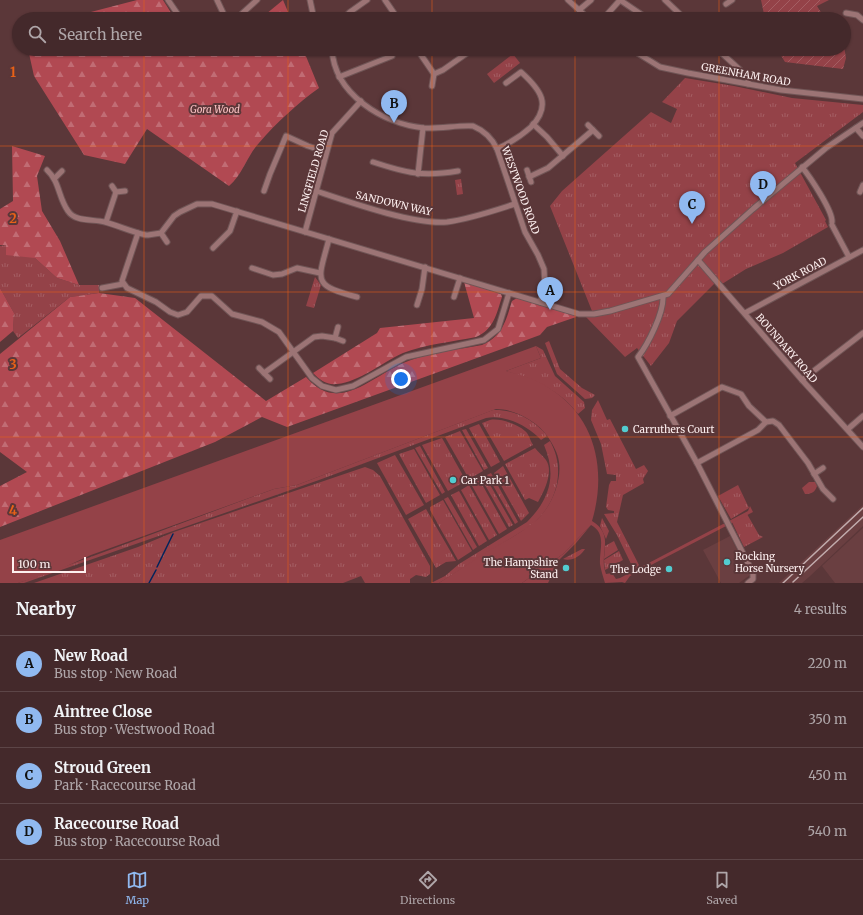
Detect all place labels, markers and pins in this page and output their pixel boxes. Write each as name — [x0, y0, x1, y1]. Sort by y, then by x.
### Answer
pin: B — [381, 90, 407, 123]
pin: D — [750, 171, 776, 204]
pin: C — [679, 191, 705, 224]
pin: A — [537, 277, 563, 310]
place label: Carruthers Court — [633, 423, 714, 436]
marker: Carruthers Court — [620, 424, 630, 434]
place label: Car Park 1 — [461, 474, 509, 487]
marker: Car Park 1 — [448, 475, 458, 485]
place label: Rocking Horse Nursery — [735, 550, 805, 575]
place label: The Hampshire Stand — [484, 556, 558, 581]
marker: Rocking Horse Nursery — [722, 557, 732, 567]
marker: The Hampshire Stand — [561, 563, 571, 573]
place label: The Lodge — [610, 563, 661, 576]
marker: The Lodge — [664, 564, 674, 574]

